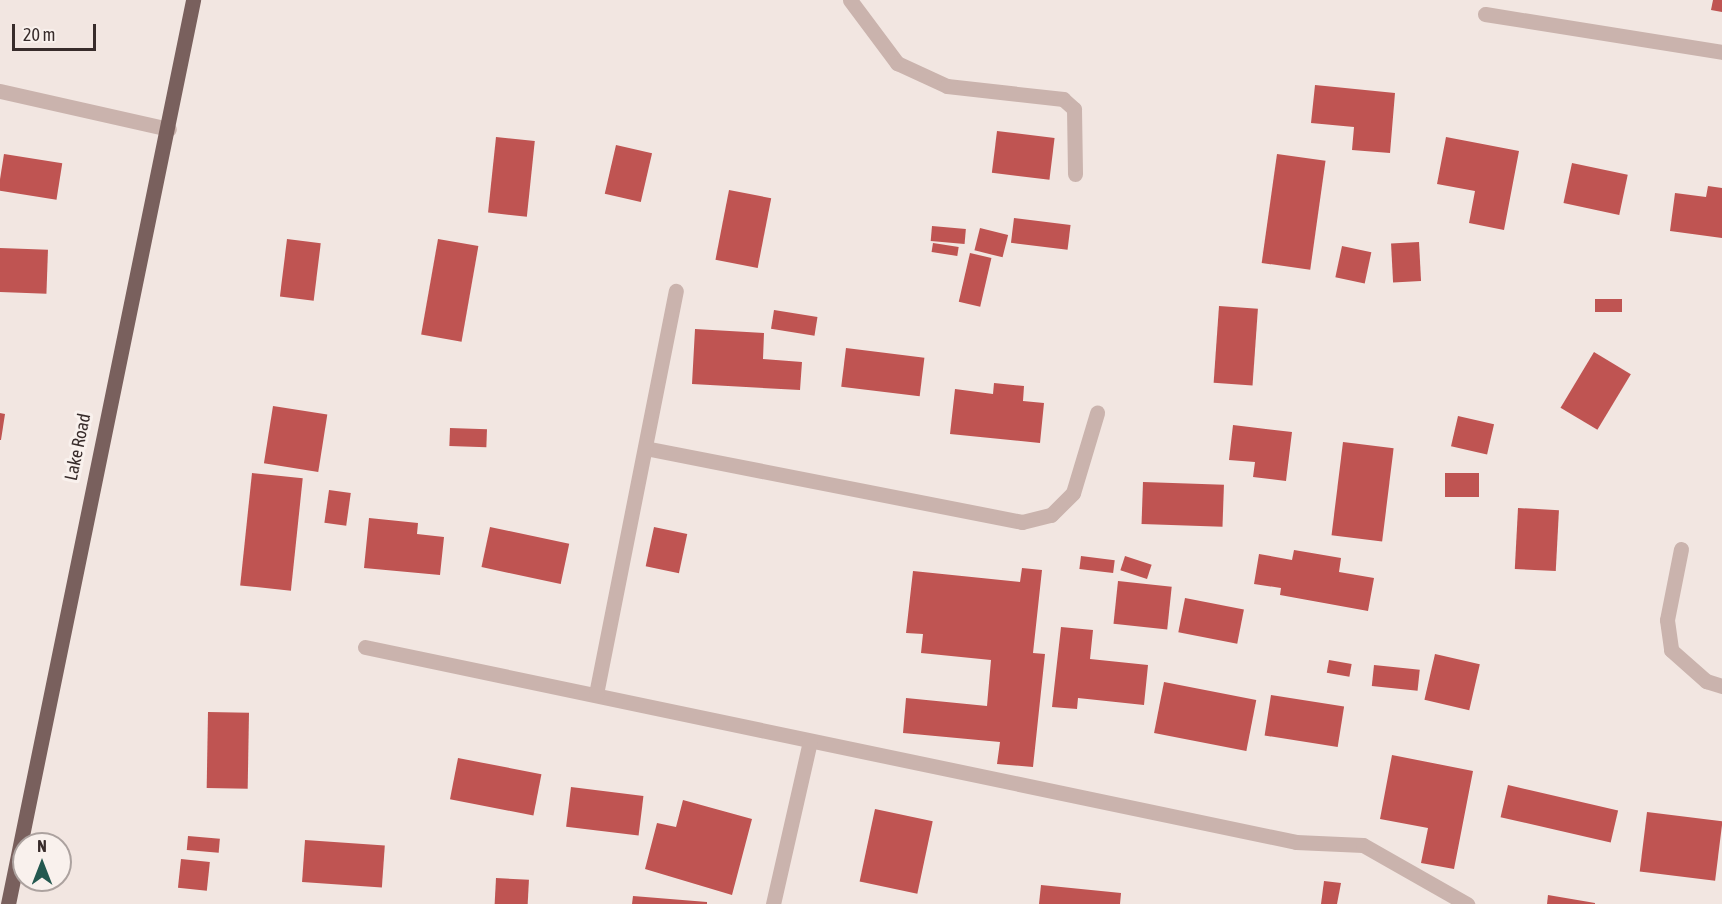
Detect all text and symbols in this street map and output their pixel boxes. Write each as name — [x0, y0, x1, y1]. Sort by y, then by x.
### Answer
scale bar — [15, 12, 99, 50]
text: 20 m — [23, 24, 55, 45]
street label: Lake Road — [60, 412, 96, 482]
north arrow — [12, 832, 72, 892]
text: N — [37, 837, 47, 855]

